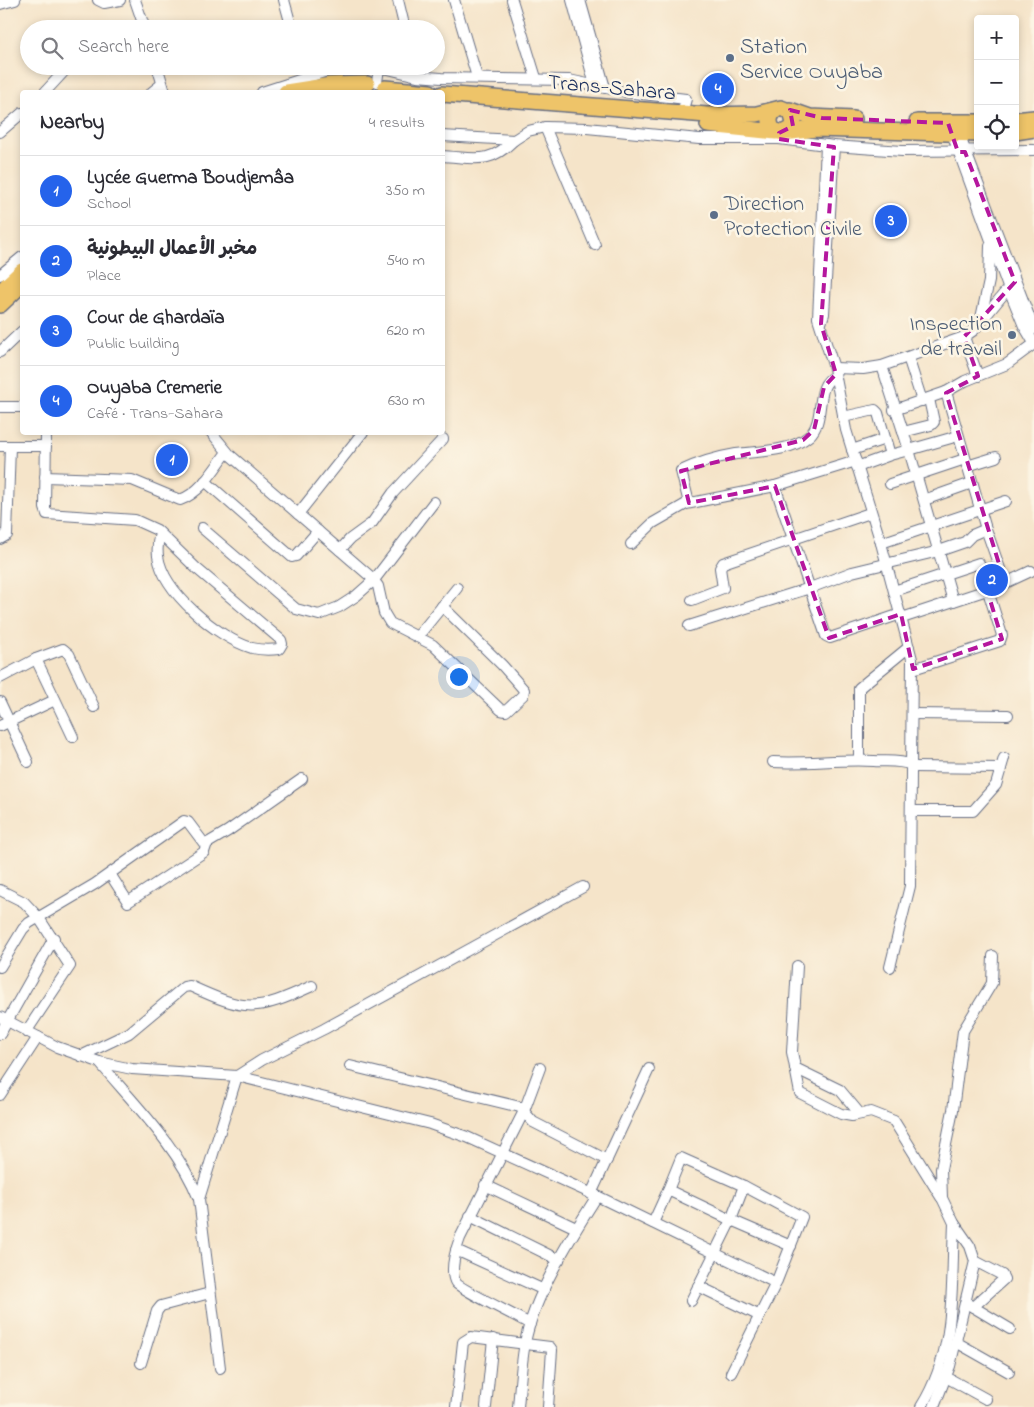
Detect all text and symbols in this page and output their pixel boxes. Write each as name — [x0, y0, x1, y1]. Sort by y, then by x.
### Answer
map controls — [974, 15, 1019, 150]
button: + — [974, 15, 1019, 60]
search box — [20, 20, 445, 75]
place label: Station Service Ouyaba — [740, 32, 883, 90]
icon: search — [38, 34, 66, 62]
text: Search here — [78, 34, 169, 61]
marker: Station Service Ouyaba — [724, 52, 736, 64]
button: − — [974, 60, 1019, 105]
street label: Trans-Sahara — [546, 67, 677, 111]
pin: 4 — [702, 70, 734, 108]
button: locate — [974, 105, 1019, 150]
text: Nearby — [40, 108, 104, 138]
text: 4 results — [369, 111, 425, 135]
text: Lycée Guerma Boudjemâa — [87, 165, 294, 192]
text: 1 — [53, 179, 59, 203]
text: 350 m — [386, 179, 425, 203]
place label: Direction Protection Civile — [723, 189, 862, 246]
text: School — [87, 192, 131, 216]
pin: 3 — [875, 202, 907, 240]
marker: Direction Protection Civile — [708, 209, 720, 221]
text: مخبر الأعمال البيطونية — [87, 236, 257, 263]
text: 2 — [52, 249, 60, 273]
text: 540 m — [386, 249, 425, 273]
text: Place — [87, 264, 121, 288]
text: Cour de Ghardaïa — [87, 305, 224, 332]
place label: Inspection de travail — [910, 309, 1002, 366]
text: 3 — [53, 319, 59, 343]
text: 620 m — [387, 319, 425, 343]
marker: Inspection de travail — [1006, 329, 1018, 341]
text: Public building — [87, 332, 179, 356]
text: Ouyaba Cremerie — [87, 375, 222, 402]
text: 4 — [53, 389, 59, 413]
text: 630 m — [388, 389, 425, 413]
text: Café · Trans-Sahara — [87, 402, 223, 426]
pin: 1 — [156, 441, 188, 479]
pin: 2 — [976, 561, 1008, 599]
your location — [446, 664, 472, 690]

